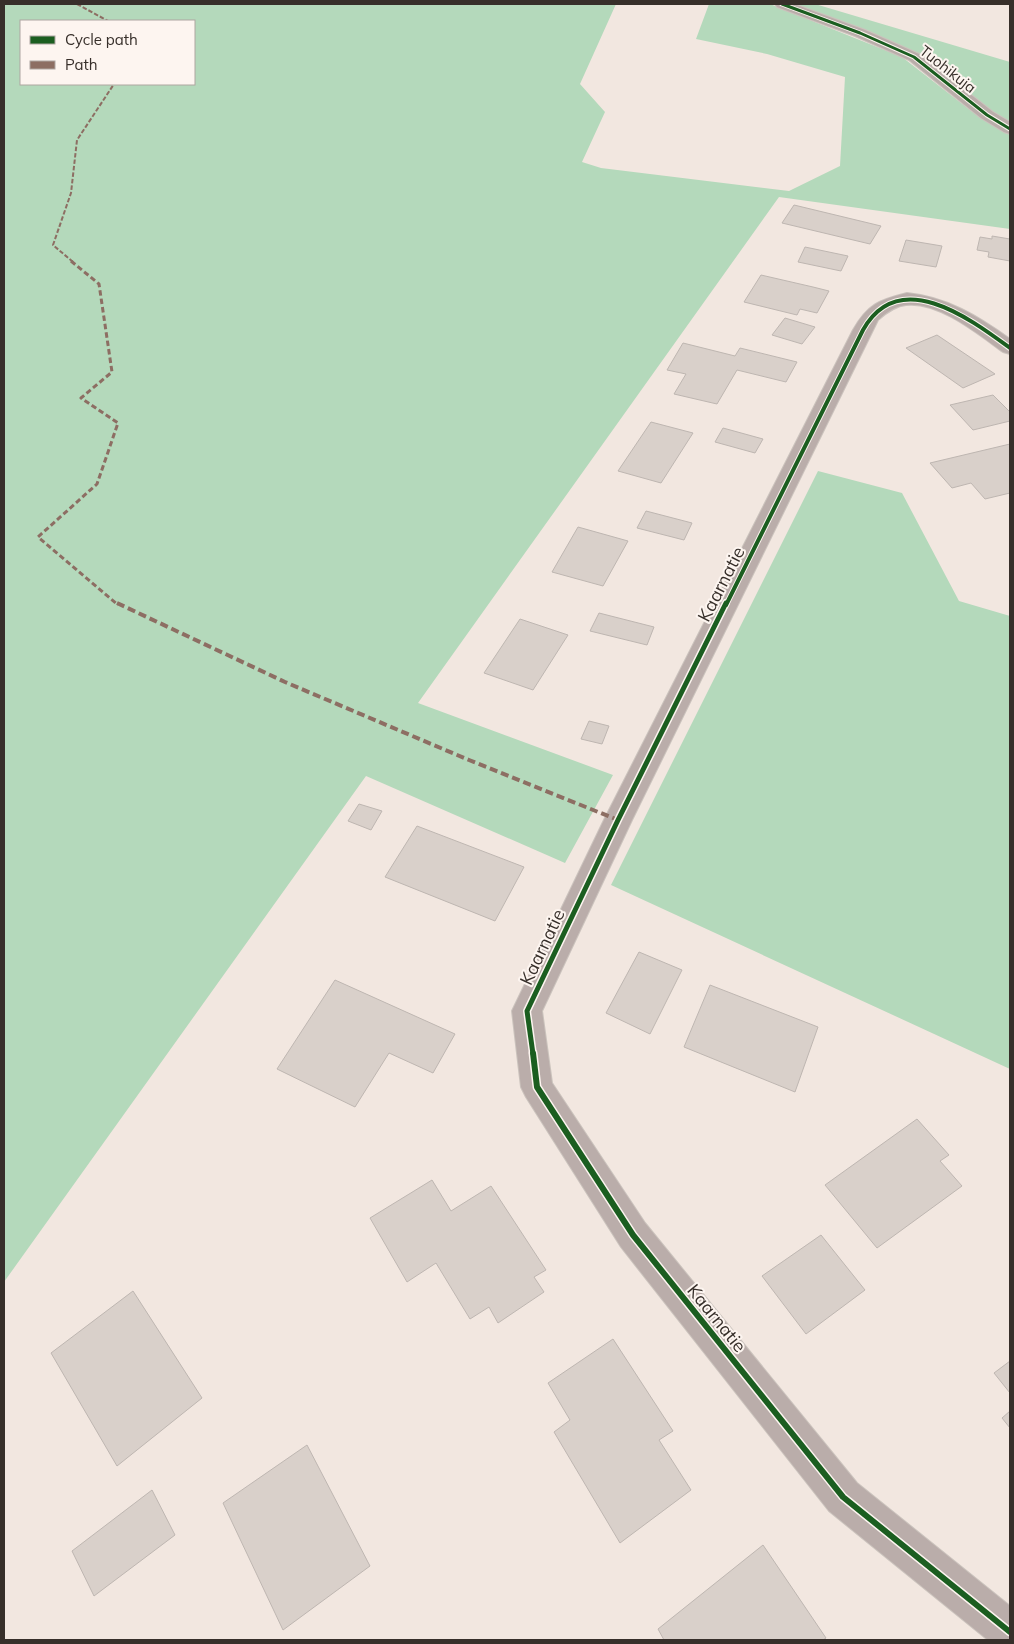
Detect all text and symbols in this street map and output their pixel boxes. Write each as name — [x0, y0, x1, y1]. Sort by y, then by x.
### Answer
legend — [20, 20, 195, 85]
text: Cycle path — [65, 30, 138, 49]
street label: Tuohikuja — [916, 41, 980, 97]
text: Path — [65, 55, 97, 74]
street label: Kaarnatie — [692, 543, 750, 625]
street label: Kaarnatie — [514, 905, 570, 989]
street label: Kaarnatie — [682, 1279, 752, 1357]

